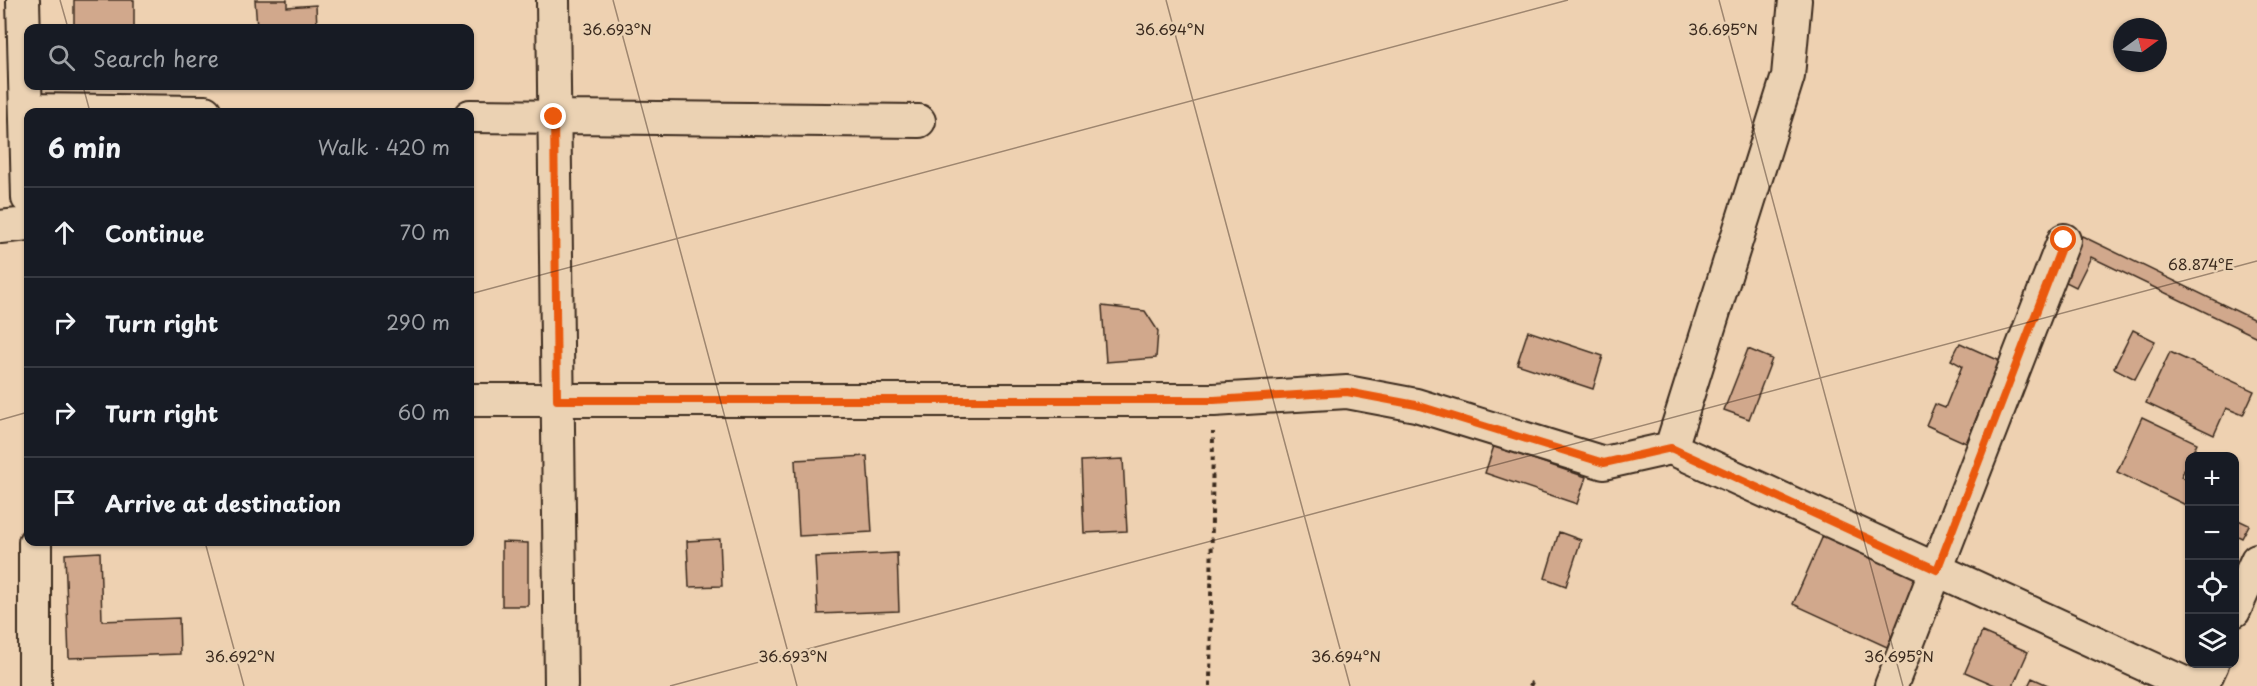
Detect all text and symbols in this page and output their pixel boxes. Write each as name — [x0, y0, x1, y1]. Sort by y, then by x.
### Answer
text: 36.693°N — [582, 17, 652, 40]
text: 36.694°N — [1135, 17, 1205, 40]
text: 36.695°N — [1688, 17, 1758, 40]
north arrow — [2113, 18, 2167, 72]
search box — [24, 24, 474, 90]
icon: search — [45, 41, 78, 74]
text: Search here — [93, 41, 219, 74]
route end — [540, 103, 566, 129]
text: 6 min — [48, 128, 121, 167]
text: Walk · 420 m — [318, 132, 450, 162]
icon: ahead — [48, 216, 81, 249]
text: Continue — [105, 216, 204, 249]
text: 70 m — [400, 217, 450, 247]
route start — [2050, 226, 2076, 252]
text: 68.874°E — [2168, 252, 2234, 275]
icon: right — [48, 306, 81, 339]
text: Turn right — [105, 306, 218, 339]
text: 290 m — [386, 307, 450, 337]
icon: right — [48, 396, 81, 429]
text: Turn right — [105, 396, 218, 429]
text: 60 m — [398, 397, 450, 427]
map controls — [2185, 452, 2239, 668]
button: + — [2185, 452, 2239, 506]
icon: arrive — [48, 486, 81, 519]
text: Arrive at destination — [105, 486, 341, 519]
button: − — [2185, 506, 2239, 560]
button: locate — [2185, 560, 2239, 614]
button: layers — [2185, 614, 2239, 668]
text: 36.692°N — [205, 644, 275, 667]
text: 36.693°N — [758, 644, 828, 667]
text: 36.694°N — [1311, 644, 1381, 667]
text: 36.695°N — [1864, 644, 1934, 667]

